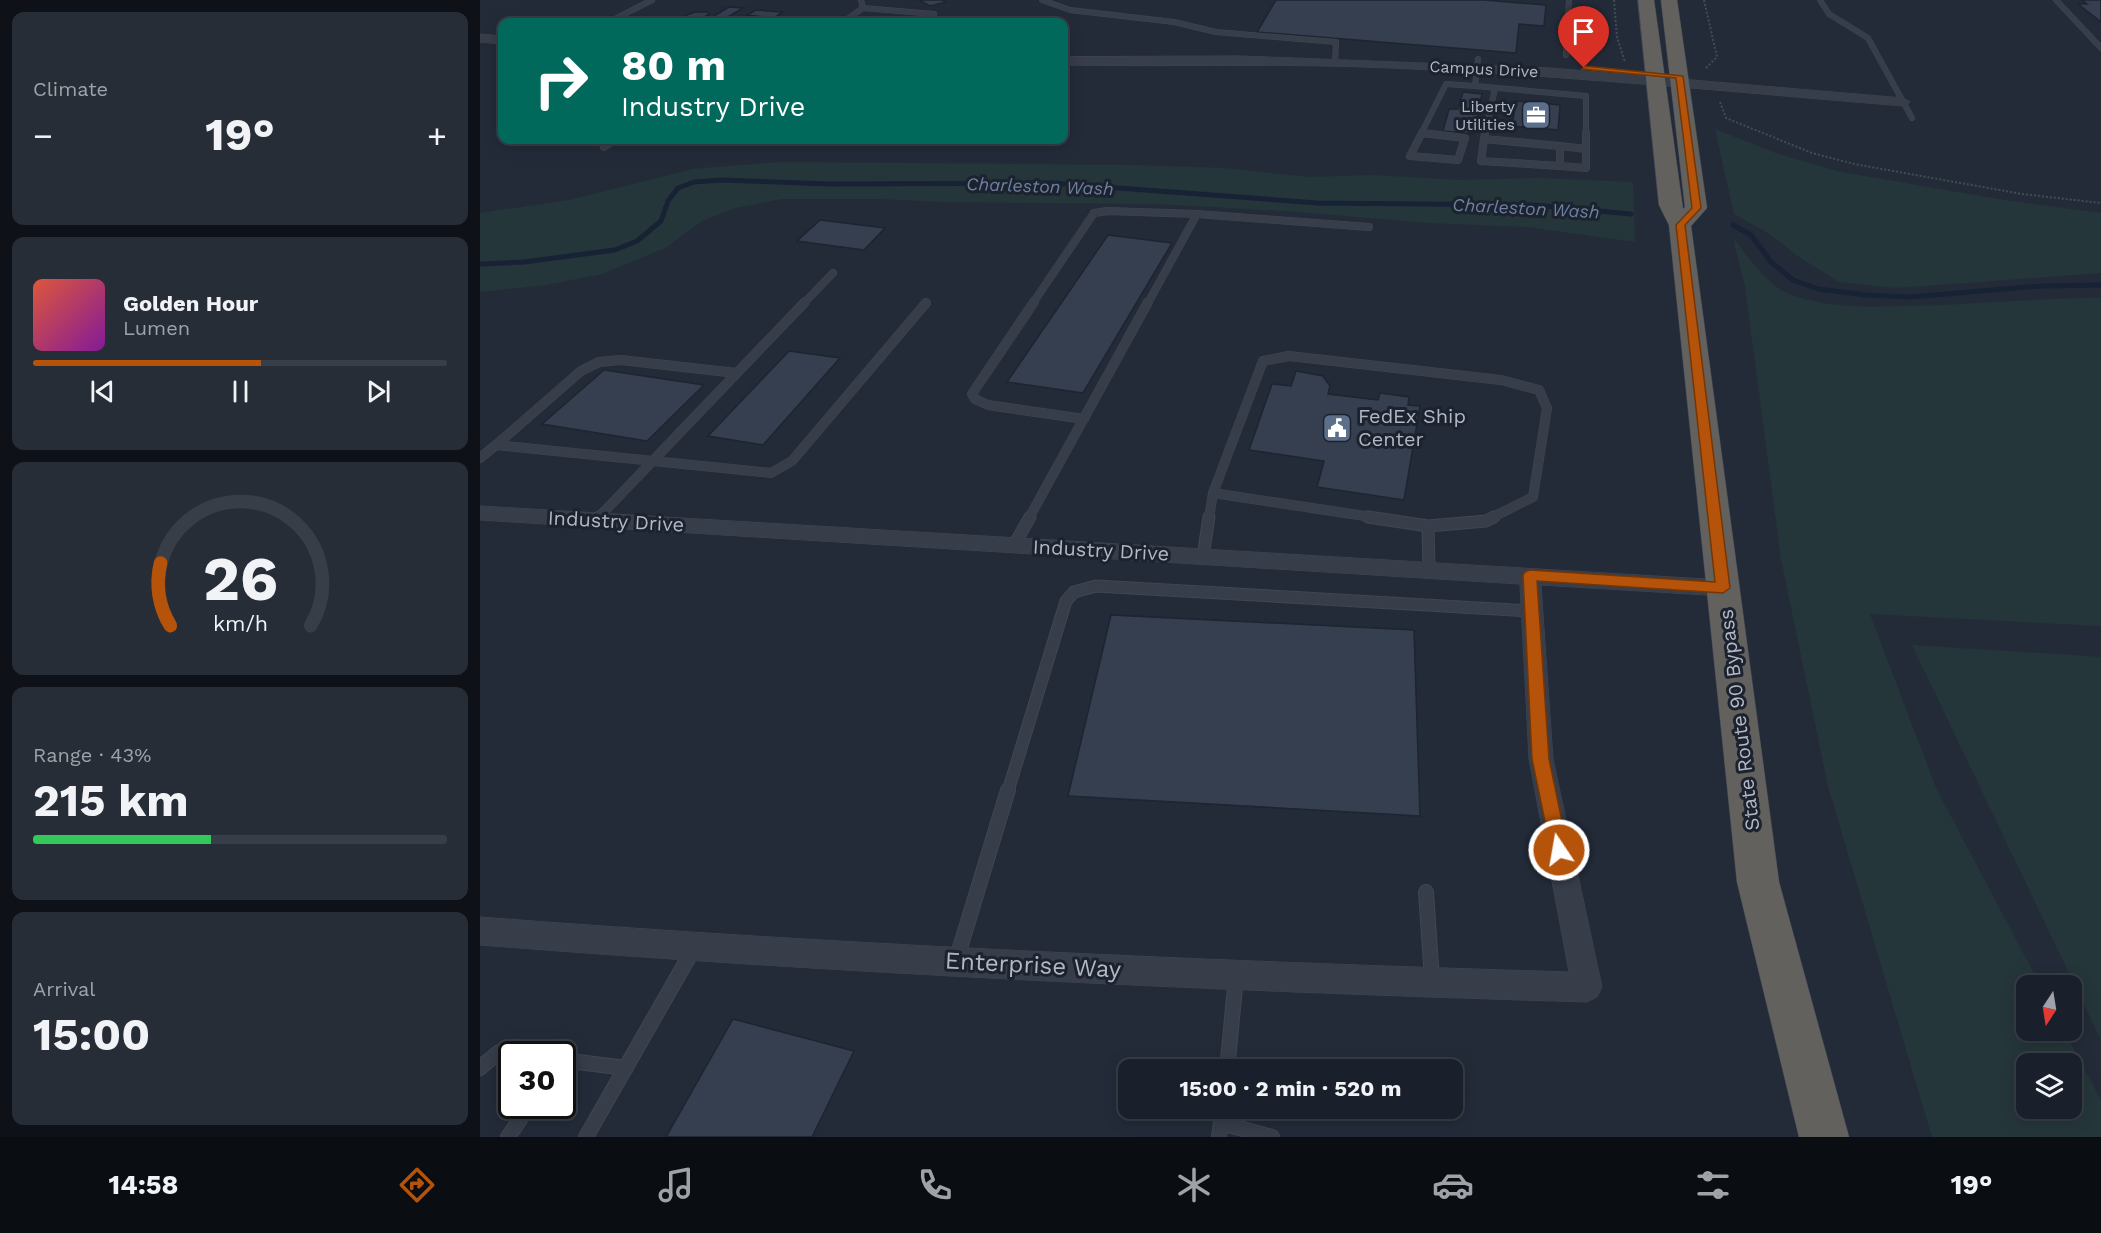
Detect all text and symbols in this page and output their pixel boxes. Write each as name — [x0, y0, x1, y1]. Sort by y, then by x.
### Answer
pin — [1558, 6, 1609, 68]
icon: arrive — [1567, 15, 1600, 48]
text: 80 m — [621, 41, 726, 90]
icon: right — [522, 42, 600, 120]
street label: Campus Drive — [1429, 57, 1539, 81]
text: Climate — [33, 77, 108, 101]
text: Industry Drive — [621, 91, 805, 123]
place label: Liberty Utilities — [1455, 97, 1516, 134]
office icon: Liberty Utilities — [1520, 99, 1552, 131]
text: 19° — [205, 108, 275, 161]
text: − — [33, 116, 53, 155]
text: + — [427, 116, 447, 155]
water label: Charleston Wash — [966, 173, 1114, 199]
water label: Charleston Wash — [1452, 194, 1600, 222]
text: Golden Hour — [123, 291, 258, 316]
text: Lumen — [123, 316, 190, 340]
icon: previous — [86, 375, 119, 408]
icon: pause — [224, 375, 257, 408]
icon: next — [362, 375, 395, 408]
place label: FedEx Ship Center — [1358, 404, 1466, 451]
public building icon: FedEx Ship Center — [1321, 412, 1353, 444]
street label: Industry Drive — [547, 505, 685, 537]
street label: Industry Drive — [1032, 534, 1170, 566]
text: 26 — [202, 542, 278, 615]
street label: State Route 90 Bypass — [1714, 608, 1764, 832]
text: km/h — [212, 611, 268, 636]
text: Range · 43% — [33, 743, 151, 767]
text: 215 km — [33, 774, 189, 827]
position arrow — [1527, 818, 1591, 882]
street label: Enterprise Way — [944, 946, 1122, 984]
north arrow — [2016, 975, 2082, 1041]
map controls — [2016, 975, 2082, 1119]
text: Arrival — [33, 977, 95, 1001]
text: 15:00 — [33, 1008, 150, 1061]
speed limit sign: 30 — [498, 1041, 576, 1119]
button: layers — [2016, 1053, 2082, 1119]
text: 15:00 · 2 min · 520 m — [1180, 1076, 1401, 1101]
icon: directions — [396, 1164, 438, 1206]
icon: music — [655, 1164, 697, 1206]
icon: phone — [914, 1164, 956, 1206]
icon: climate — [1173, 1164, 1215, 1206]
icon: car — [1432, 1164, 1474, 1206]
icon: filters — [1692, 1164, 1734, 1206]
text: 14:58 — [109, 1169, 178, 1201]
text: 19° — [1951, 1169, 1992, 1201]

